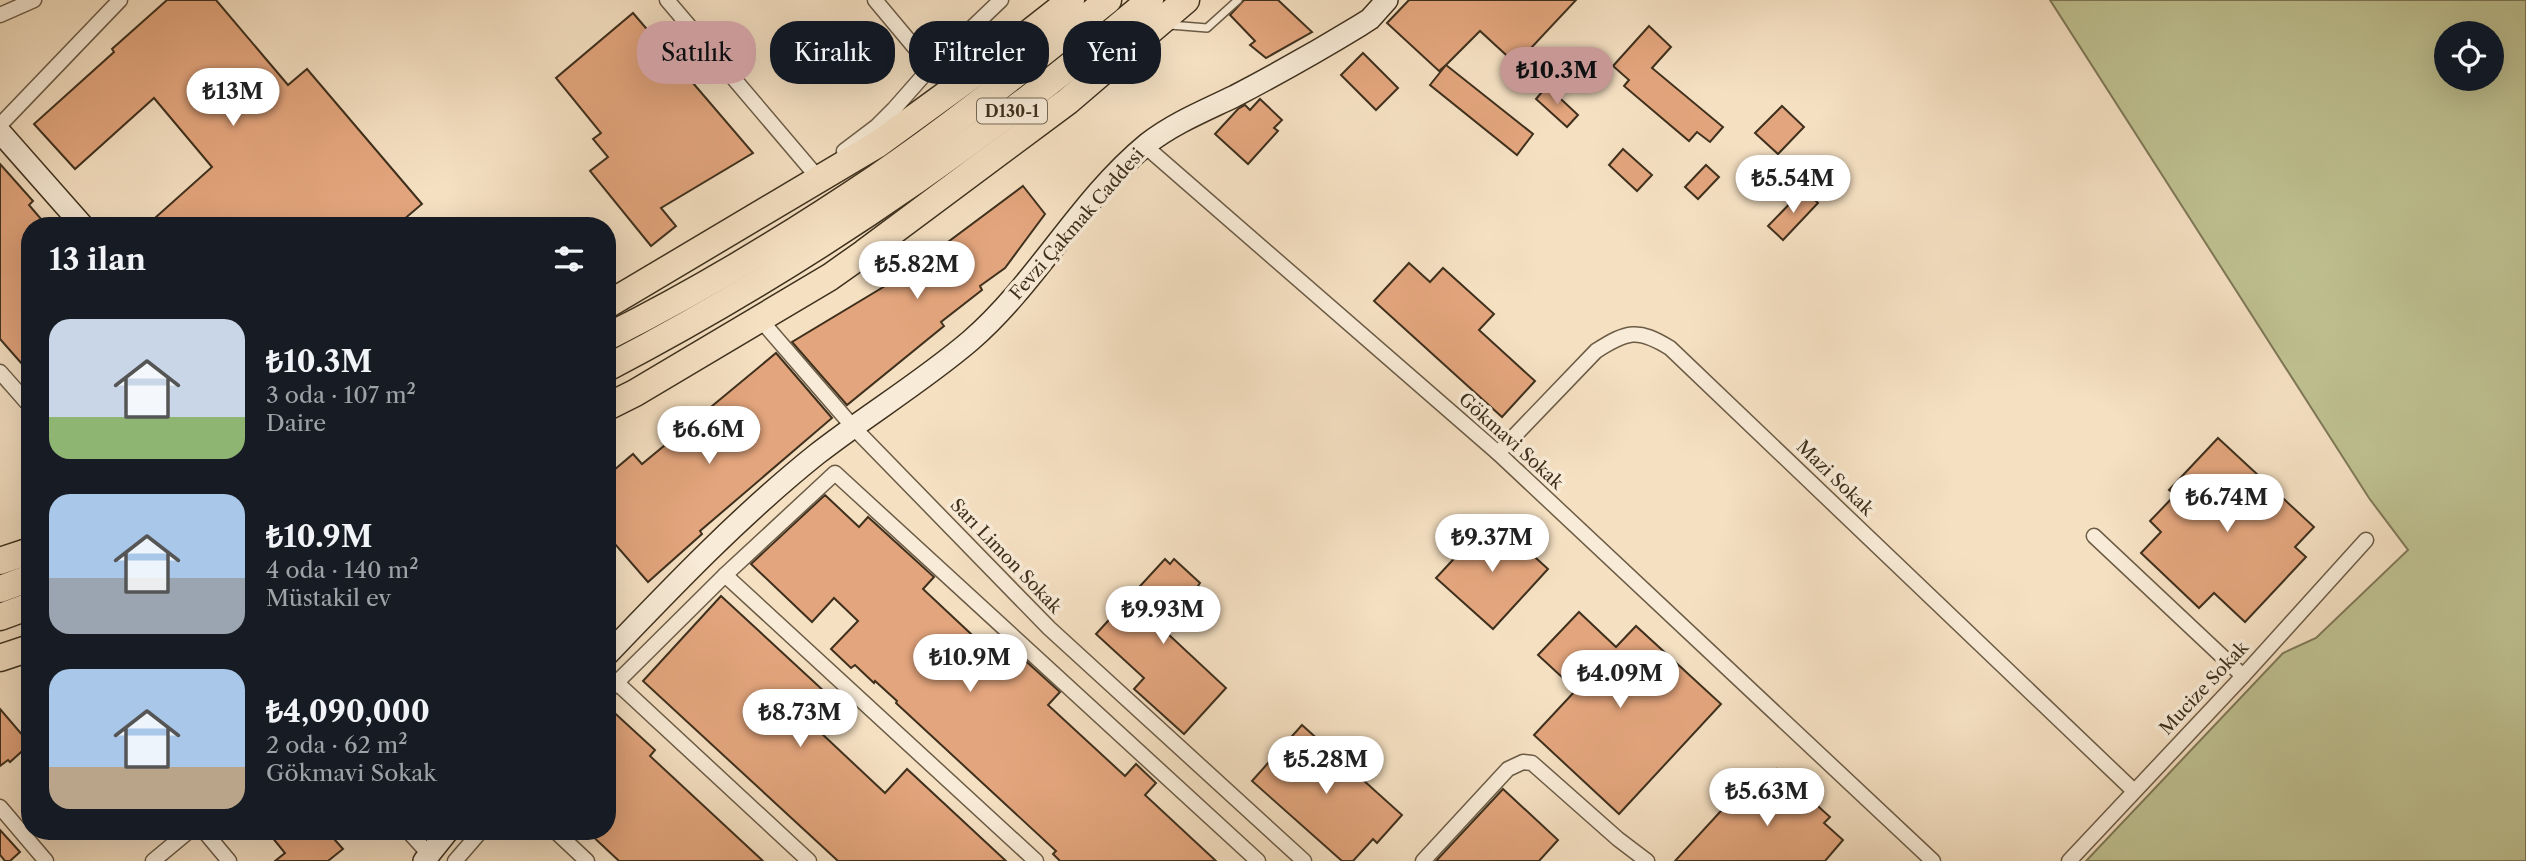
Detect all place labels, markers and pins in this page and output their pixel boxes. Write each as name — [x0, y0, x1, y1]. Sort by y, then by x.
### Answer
pin: ₺10.3M — [1500, 48, 1614, 107]
pin: ₺13M — [192, 68, 274, 128]
pin: ₺5.54M — [1736, 156, 1850, 215]
pin: ₺5.82M — [860, 242, 974, 301]
pin: ₺6.6M — [660, 406, 758, 466]
pin: ₺6.74M — [2170, 475, 2284, 534]
pin: ₺9.37M — [1435, 514, 1549, 574]
pin: ₺9.93M — [1106, 586, 1220, 646]
pin: ₺10.9M — [913, 634, 1027, 694]
pin: ₺4.09M — [1563, 650, 1677, 710]
pin: ₺8.73M — [743, 690, 857, 749]
pin: ₺5.28M — [1269, 736, 1383, 796]
pin: ₺5.63M — [1710, 768, 1824, 828]

